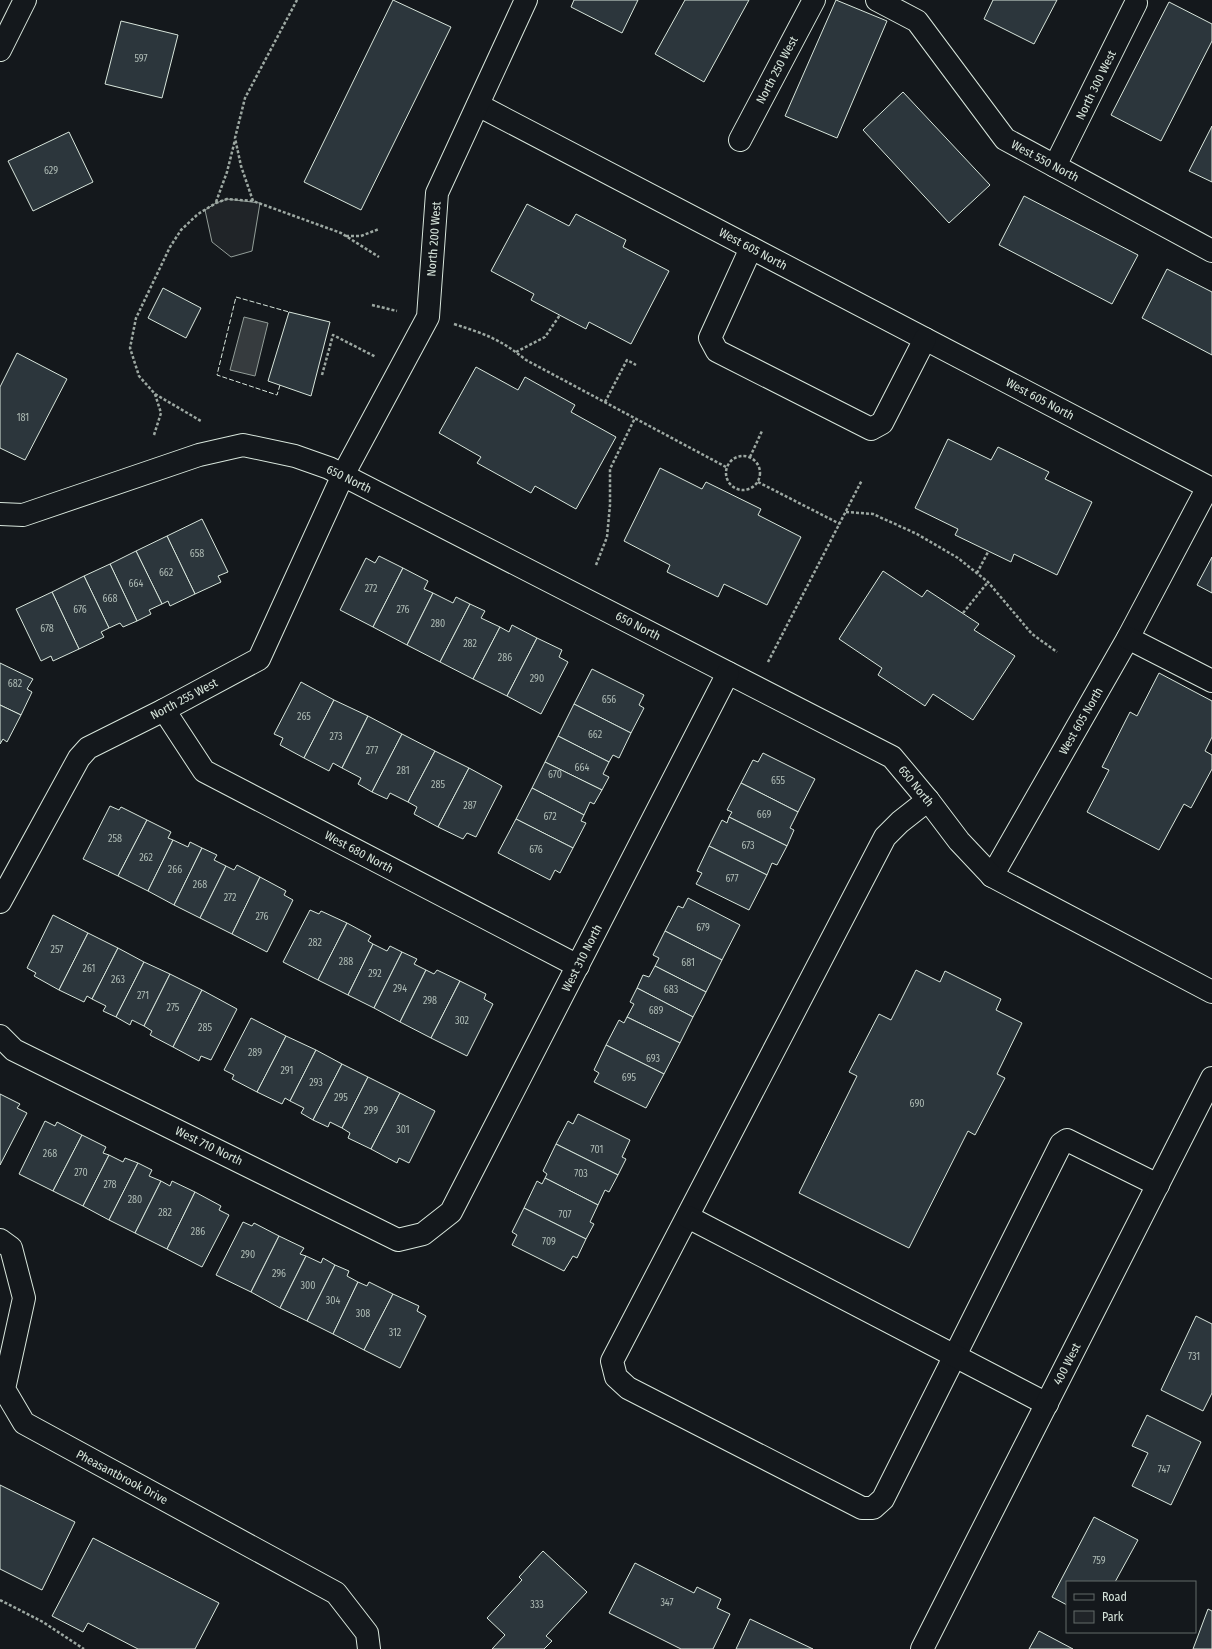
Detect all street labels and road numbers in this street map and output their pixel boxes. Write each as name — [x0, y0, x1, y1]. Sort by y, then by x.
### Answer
street label: North 250 West — [753, 34, 801, 106]
street label: North 300 West — [1073, 48, 1119, 122]
street label: West 550 North — [1009, 137, 1081, 185]
street label: North 200 West — [424, 201, 444, 277]
street label: West 605 North — [716, 225, 790, 273]
street label: West 605 North — [1003, 375, 1077, 423]
street label: 650 North — [324, 462, 374, 496]
street label: 650 North — [613, 609, 663, 643]
street label: North 255 West — [148, 675, 220, 722]
street label: West 605 North — [1056, 685, 1106, 757]
street label: 650 North — [895, 763, 937, 809]
street label: West 680 North — [322, 828, 396, 876]
street label: West 310 North — [559, 922, 605, 994]
street label: West 710 North — [173, 1124, 245, 1168]
street label: 400 West — [1051, 1341, 1083, 1387]
street label: Pheasantbrook Drive — [74, 1447, 170, 1507]

